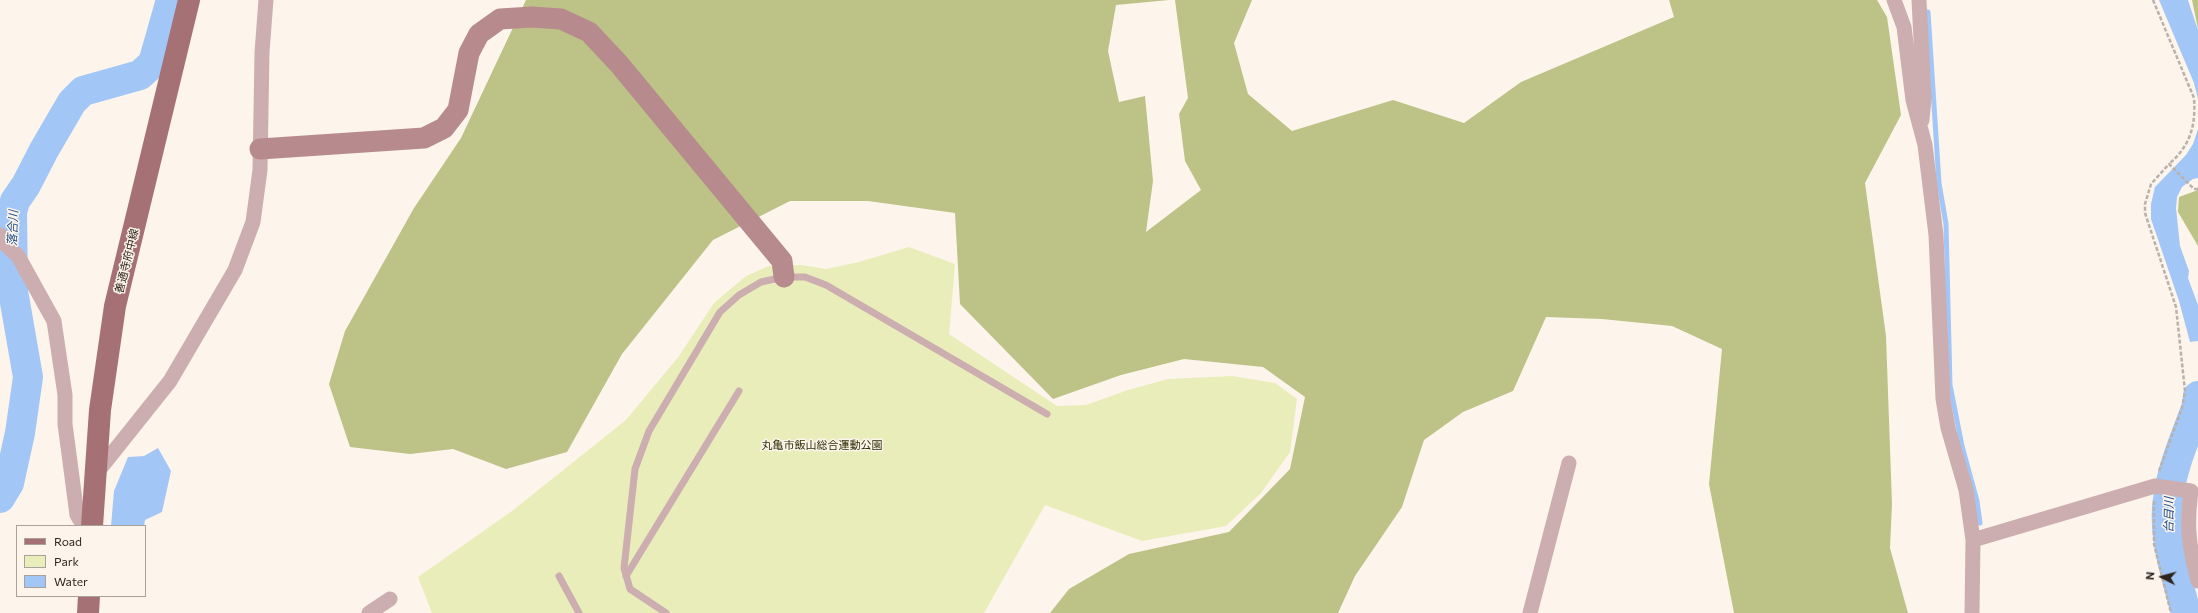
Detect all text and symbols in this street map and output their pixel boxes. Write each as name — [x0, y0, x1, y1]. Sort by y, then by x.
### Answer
water label: 落合川 — [5, 210, 21, 246]
street label: 善通寺府中線 — [113, 227, 141, 295]
park label: 丸亀市飯山総合運動公園 — [762, 438, 882, 452]
water label: 台目川 — [2161, 497, 2177, 533]
legend — [16, 525, 146, 597]
text: Road — [54, 534, 82, 548]
text: Park — [54, 554, 79, 568]
north arrow — [2142, 557, 2182, 597]
text: N — [2143, 571, 2156, 580]
text: Water — [54, 574, 88, 588]

